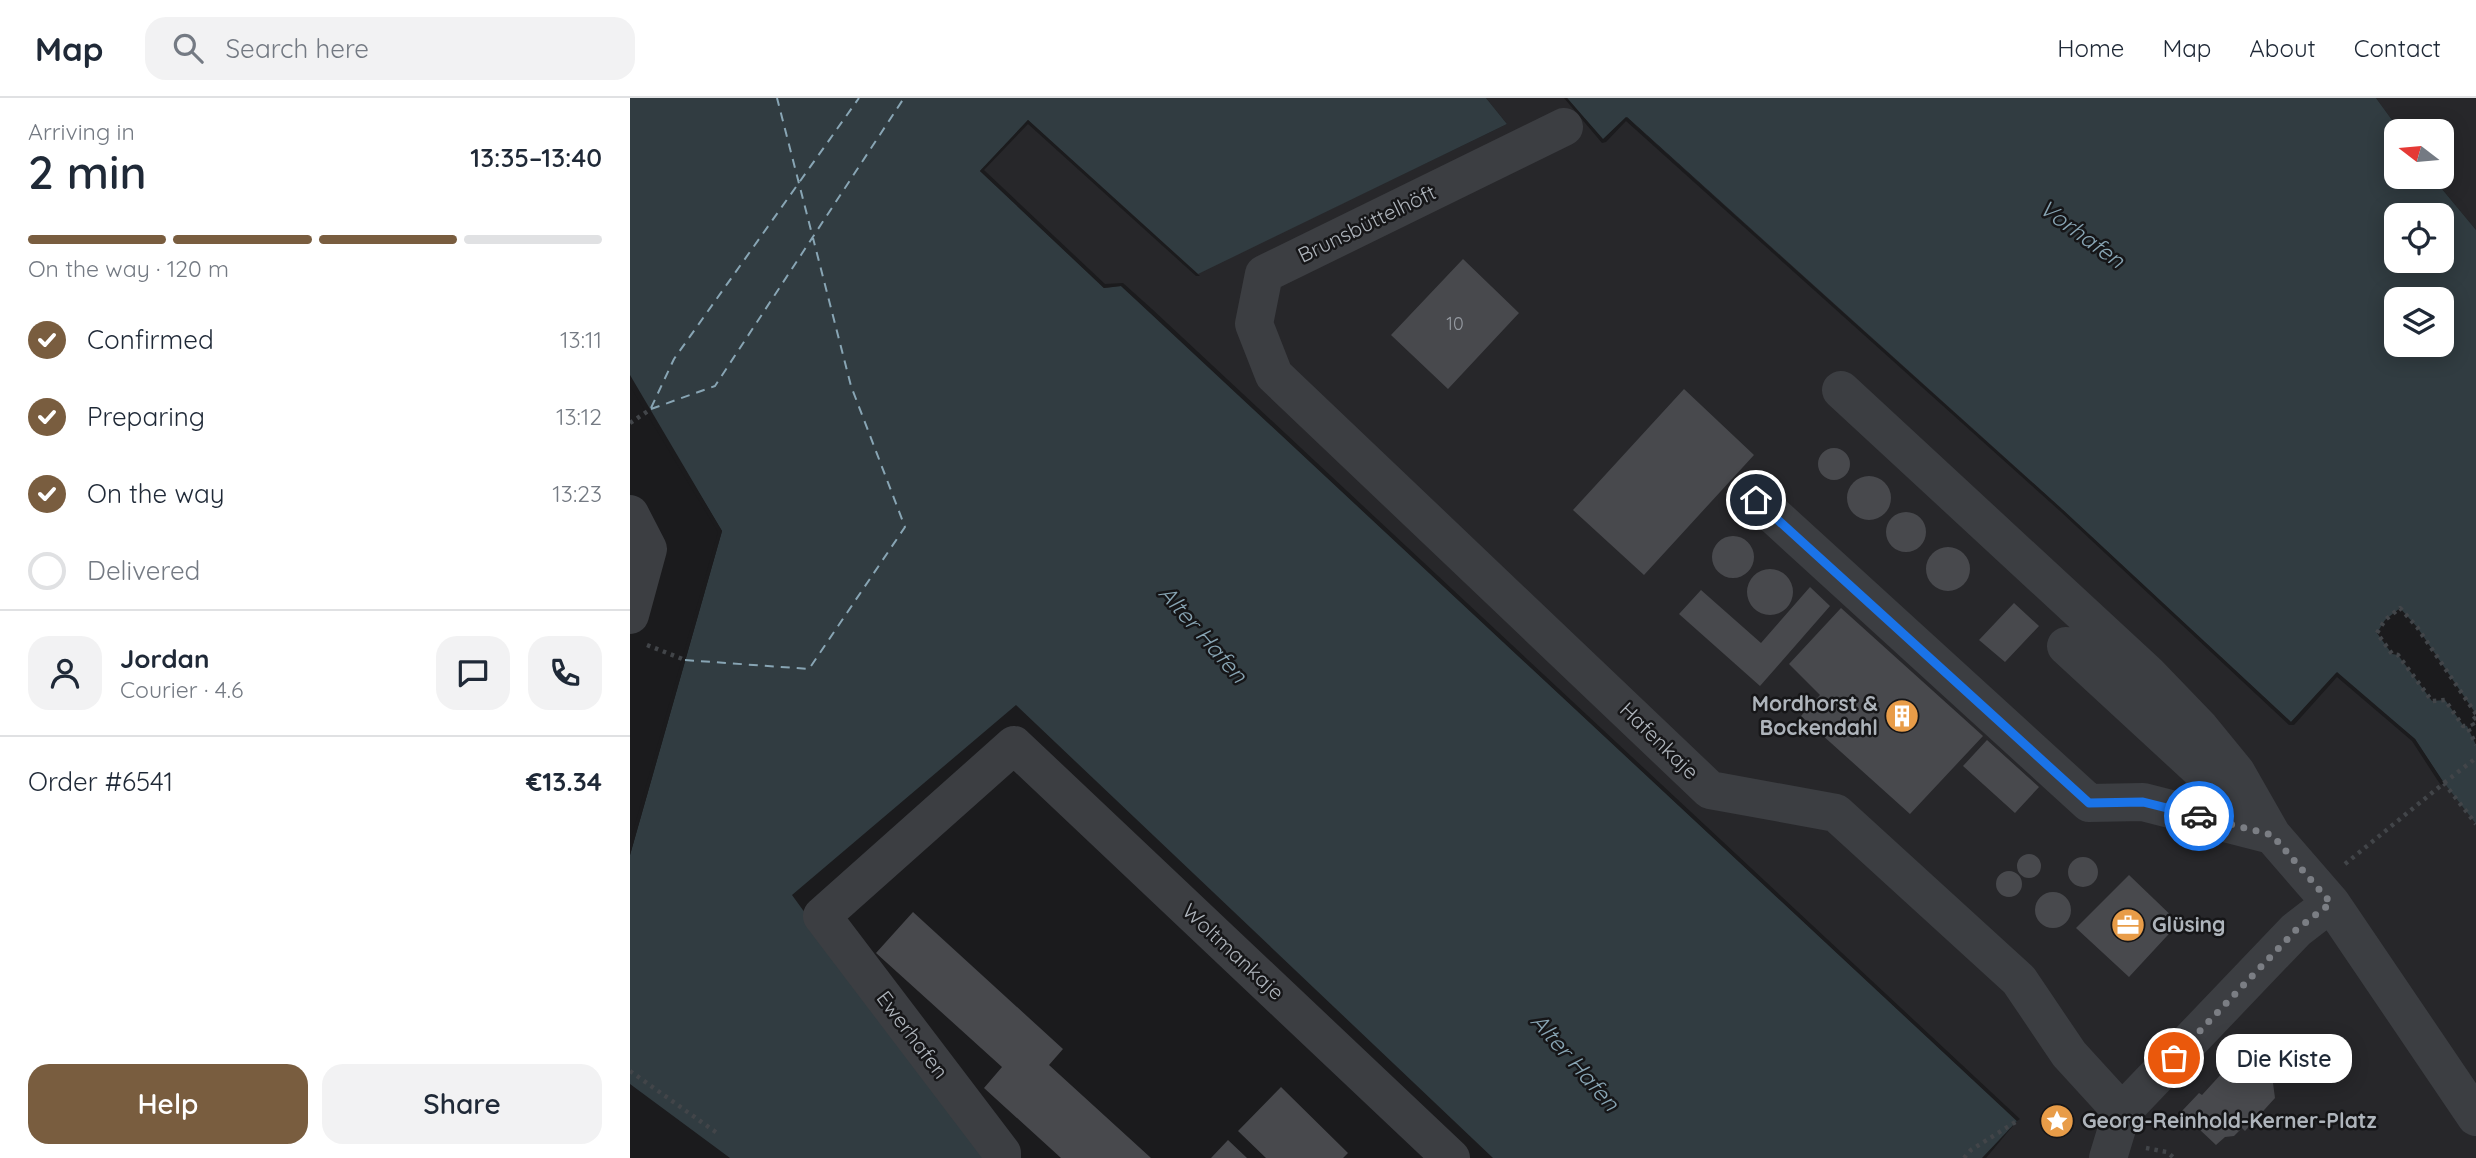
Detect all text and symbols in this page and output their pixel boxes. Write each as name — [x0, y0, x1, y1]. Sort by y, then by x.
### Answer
search box — [145, 17, 635, 80]
text: Map — [35, 28, 103, 69]
icon: search — [169, 29, 207, 67]
text: Search here — [225, 32, 369, 65]
text: Home — [2057, 33, 2124, 63]
text: Map — [2162, 33, 2211, 63]
text: About — [2249, 33, 2316, 63]
text: Contact — [2354, 33, 2441, 63]
text: Arriving in — [28, 117, 135, 146]
north arrow — [2384, 119, 2454, 189]
map controls — [2384, 119, 2454, 357]
text: 13:35–13:40 — [470, 141, 602, 174]
text: 2 min — [28, 143, 147, 201]
street label: Brunsbüttelhöft — [1293, 178, 1440, 268]
water label: Vorhafen — [2034, 193, 2131, 275]
button: locate — [2384, 203, 2454, 273]
text: On the way · 120 m — [28, 254, 229, 283]
button: layers — [2384, 287, 2454, 357]
house number: 10 — [1446, 312, 1464, 335]
icon: check — [28, 321, 66, 359]
text: Confirmed — [87, 323, 214, 356]
text: 13:11 — [560, 325, 602, 354]
icon: check — [28, 398, 66, 436]
text: Preparing — [87, 400, 205, 433]
text: 13:12 — [556, 402, 602, 431]
pin — [1726, 470, 1786, 530]
icon: check — [28, 475, 66, 513]
text: On the way — [87, 477, 225, 510]
text: 13:23 — [552, 479, 602, 508]
icon: home — [1737, 481, 1775, 519]
text: Delivered — [87, 554, 200, 587]
water label: Alter Hafen — [1153, 579, 1254, 689]
button: person — [28, 636, 102, 710]
button: chat — [436, 636, 510, 710]
button: phone — [528, 636, 602, 710]
text: Jordan — [120, 642, 209, 675]
text: Courier · 4.6 — [120, 675, 243, 704]
place label: Mordhorst & Bockendahl — [1752, 690, 1878, 740]
street label: Hafenkaje — [1615, 696, 1705, 784]
building icon: Mordhorst & Bockendahl — [1883, 697, 1921, 735]
text: Order #6541 — [28, 765, 173, 798]
text: €13.34 — [526, 765, 602, 798]
courier — [2164, 781, 2234, 851]
icon: car — [2180, 797, 2218, 835]
street label: Woltmankaje — [1177, 897, 1290, 1005]
office icon: Glüsing — [2109, 906, 2147, 944]
place label: Glüsing — [2152, 911, 2226, 937]
street label: Ewerhafen — [871, 985, 954, 1083]
water label: Alter Hafen — [1525, 1007, 1626, 1117]
pin — [2144, 1028, 2204, 1088]
callout: Die Kiste — [2216, 1034, 2352, 1082]
icon: bag — [2155, 1039, 2193, 1077]
text: Die Kiste — [2236, 1044, 2332, 1073]
button: Help — [28, 1064, 308, 1144]
button: Share — [322, 1064, 602, 1144]
place icon: Georg-Reinhold-Kerner-Platz — [2038, 1102, 2076, 1140]
place label: Georg-Reinhold-Kerner-Platz — [2082, 1107, 2377, 1133]

